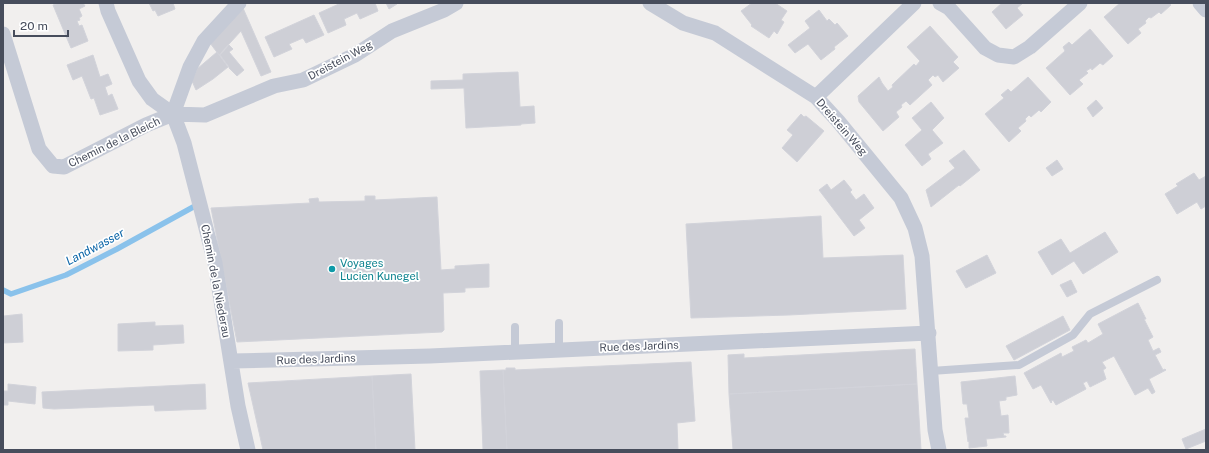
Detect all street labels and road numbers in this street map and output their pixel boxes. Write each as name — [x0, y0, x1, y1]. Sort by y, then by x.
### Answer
street label: Dreistein Weg — [306, 38, 374, 82]
street label: Dreistein Weg — [814, 96, 870, 158]
street label: Chemin de la Bleich — [66, 115, 162, 169]
street label: Chemin de la Niederau — [199, 223, 233, 339]
street label: Rue des Jardins — [599, 339, 679, 353]
street label: Rue des Jardins — [276, 352, 356, 366]

